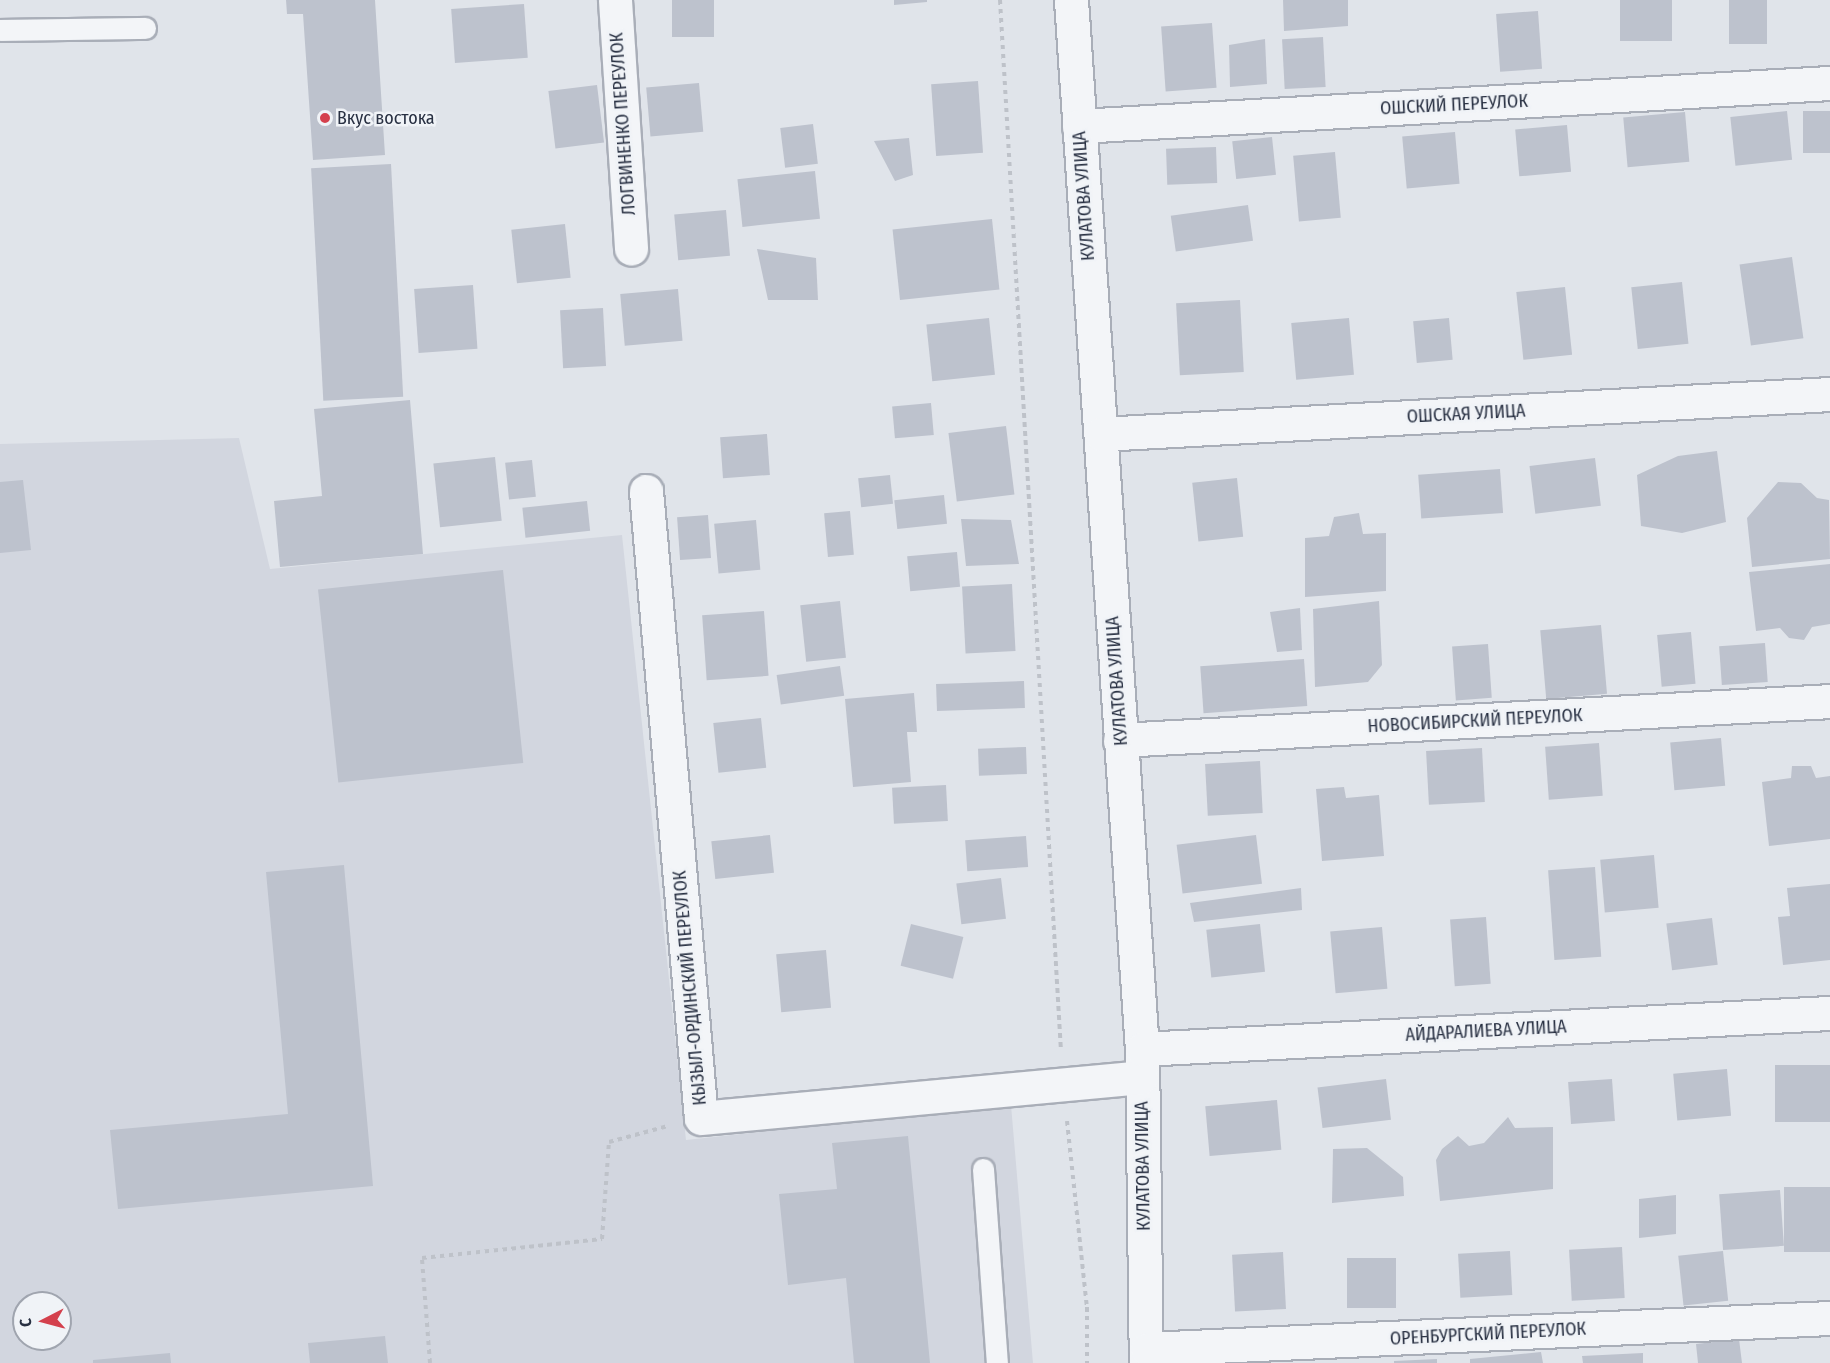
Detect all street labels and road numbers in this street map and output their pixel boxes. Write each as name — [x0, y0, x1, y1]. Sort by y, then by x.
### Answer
street label: ЛОГВИНЕНКО ПЕРЕУЛОК — [606, 32, 640, 216]
street label: ОШСКИЙ ПЕРЕУЛОК — [1380, 90, 1528, 120]
street label: КУЛАТОВА УЛИЦА — [1069, 131, 1099, 261]
street label: ОШСКАЯ УЛИЦА — [1406, 400, 1526, 428]
street label: КУЛАТОВА УЛИЦА — [1102, 616, 1132, 746]
street label: НОВОСИБИРСКИЙ ПЕРЕУЛОК — [1367, 705, 1583, 737]
street label: КЫЗЫЛ-ОРДИНСКИЙ ПЕРЕУЛОК — [669, 870, 711, 1106]
street label: АЙДАРАЛИЕВА УЛИЦА — [1405, 1016, 1567, 1046]
street label: КУЛАТОВА УЛИЦА — [1131, 1101, 1155, 1231]
street label: ОРЕНБУРГСКИЙ ПЕРЕУЛОК — [1389, 1318, 1587, 1350]

